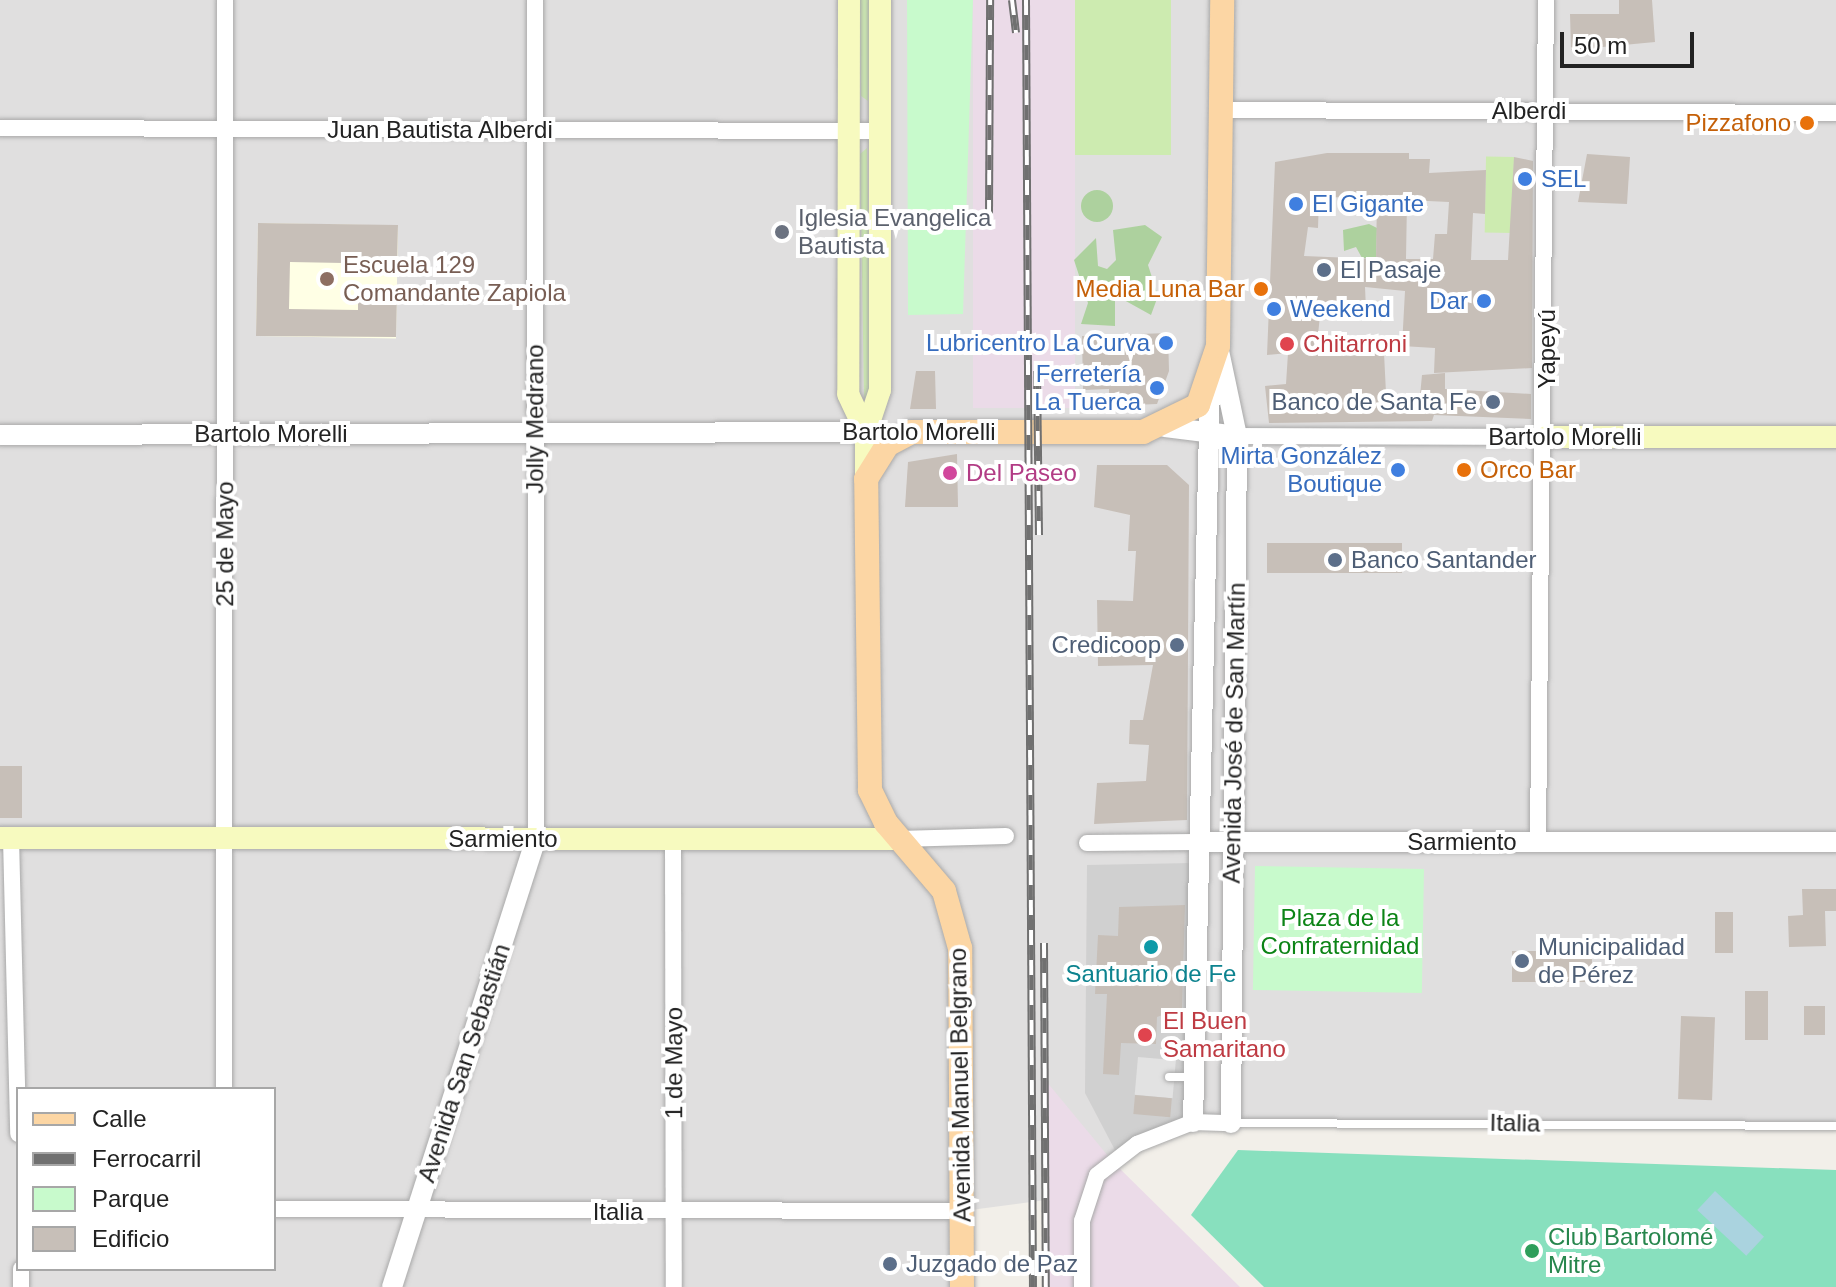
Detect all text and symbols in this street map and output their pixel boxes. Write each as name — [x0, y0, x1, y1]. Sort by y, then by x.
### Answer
scale bar — [1564, 16, 1698, 66]
text: 50 m — [1574, 32, 1627, 59]
street label: Alberdi — [1492, 97, 1566, 125]
place label: Pizzafono — [1686, 109, 1791, 137]
marker: Pizzafono — [1798, 114, 1816, 132]
street label: Juan Bautista Alberdi — [327, 116, 553, 144]
place label: SEL — [1541, 165, 1586, 193]
marker: SEL — [1516, 170, 1534, 188]
place label: El Gigante — [1312, 190, 1424, 218]
marker: El Gigante — [1287, 195, 1305, 213]
place label: Iglesia Evangelica Bautista — [798, 204, 991, 260]
marker: Iglesia Evangelica Bautista — [773, 223, 791, 241]
place label: Escuela 129 Comandante Zapiola — [343, 251, 566, 307]
place label: El Pasaje — [1340, 256, 1441, 284]
marker: El Pasaje — [1315, 261, 1333, 279]
marker: Escuela 129 Comandante Zapiola — [318, 270, 336, 288]
place label: Media Luna Bar — [1076, 275, 1245, 303]
marker: Media Luna Bar — [1252, 280, 1270, 298]
place label: Dar — [1429, 287, 1468, 315]
marker: Dar — [1475, 292, 1493, 310]
place label: Weekend — [1290, 295, 1391, 323]
marker: Weekend — [1265, 300, 1283, 318]
street label: Yapeyú — [1533, 309, 1561, 389]
place label: Lubricentro La Curva — [926, 329, 1150, 357]
place label: Chitarroni — [1303, 330, 1407, 358]
marker: Lubricentro La Curva — [1157, 334, 1175, 352]
marker: Chitarroni — [1278, 335, 1296, 353]
street label: Jolly Medrano — [521, 344, 549, 494]
place label: Ferretería La Tuerca — [1034, 360, 1141, 416]
marker: Ferretería La Tuerca — [1148, 379, 1166, 397]
place label: Banco de Santa Fe — [1272, 388, 1477, 416]
marker: Banco de Santa Fe — [1484, 393, 1502, 411]
street label: Bartolo Morelli — [842, 418, 996, 446]
street label: Bartolo Morelli — [194, 420, 348, 448]
street label: Bartolo Morelli — [1488, 423, 1642, 451]
place label: Mirta González Boutique — [1221, 442, 1382, 498]
place label: Orco Bar — [1480, 456, 1576, 484]
place label: Del Paseo — [966, 459, 1077, 487]
marker: Mirta González Boutique — [1389, 461, 1407, 479]
marker: Orco Bar — [1455, 461, 1473, 479]
marker: Del Paseo — [941, 464, 959, 482]
street label: 25 de Mayo — [211, 481, 239, 607]
place label: Banco Santander — [1351, 546, 1536, 574]
marker: Banco Santander — [1326, 551, 1344, 569]
street label: Avenida José de San Martín — [1217, 582, 1251, 884]
place label: Credicoop — [1052, 631, 1161, 659]
marker: Credicoop — [1168, 636, 1186, 654]
street label: Sarmiento — [448, 825, 558, 853]
street label: Sarmiento — [1407, 828, 1517, 856]
park label: Plaza de la Confraternidad — [1261, 904, 1419, 960]
place label: Municipalidad de Pérez — [1538, 933, 1685, 989]
marker: Santuario de Fe — [1142, 938, 1160, 956]
street label: Avenida San Sebastián — [412, 940, 516, 1186]
street label: Avenida Manuel Belgrano — [943, 948, 977, 1222]
marker: Municipalidad de Pérez — [1513, 952, 1531, 970]
place label: Santuario de Fe — [1066, 960, 1236, 988]
street label: 1 de Mayo — [660, 1007, 688, 1119]
place label: El Buen Samaritano — [1163, 1007, 1286, 1063]
marker: El Buen Samaritano — [1134, 1024, 1156, 1046]
legend — [16, 1087, 276, 1271]
text: Calle — [92, 1105, 147, 1132]
street label: Italia — [1489, 1108, 1541, 1138]
text: Ferrocarril — [92, 1145, 201, 1172]
text: Parque — [92, 1185, 169, 1212]
street label: Italia — [593, 1198, 643, 1226]
place label: Club Bartolomé Mitre — [1548, 1223, 1713, 1279]
text: Edificio — [92, 1225, 169, 1252]
marker: Club Bartolomé Mitre — [1523, 1242, 1541, 1260]
place label: Juzgado de Paz — [906, 1250, 1078, 1278]
marker: Juzgado de Paz — [881, 1255, 899, 1273]

